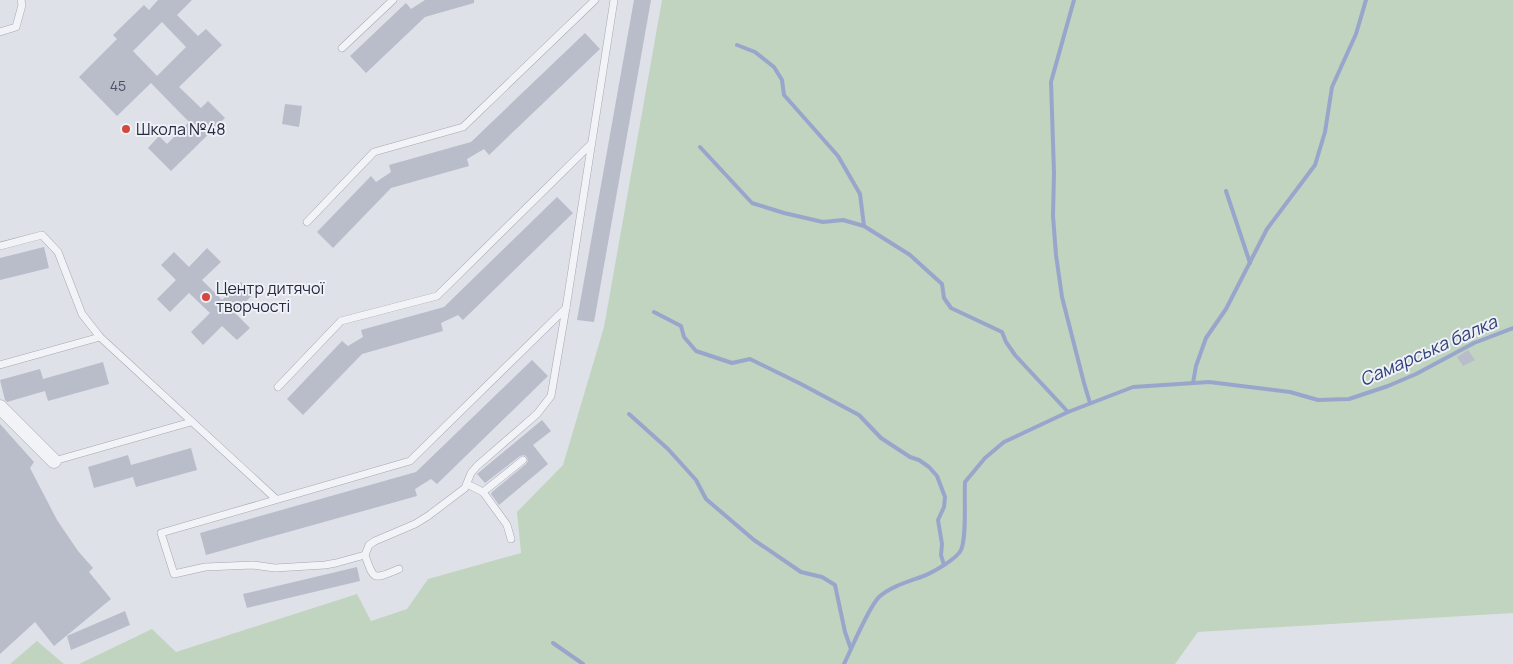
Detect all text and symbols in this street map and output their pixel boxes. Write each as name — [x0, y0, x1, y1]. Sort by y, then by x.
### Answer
house number: 45 — [110, 76, 126, 95]
place label: Школа №48 — [136, 118, 225, 140]
marker: Школа №48 — [120, 123, 132, 135]
place label: Центр дитячої творчості — [216, 277, 326, 317]
marker: Центр дитячої творчості — [200, 291, 212, 303]
water label: Самарська балка — [1356, 309, 1501, 391]

